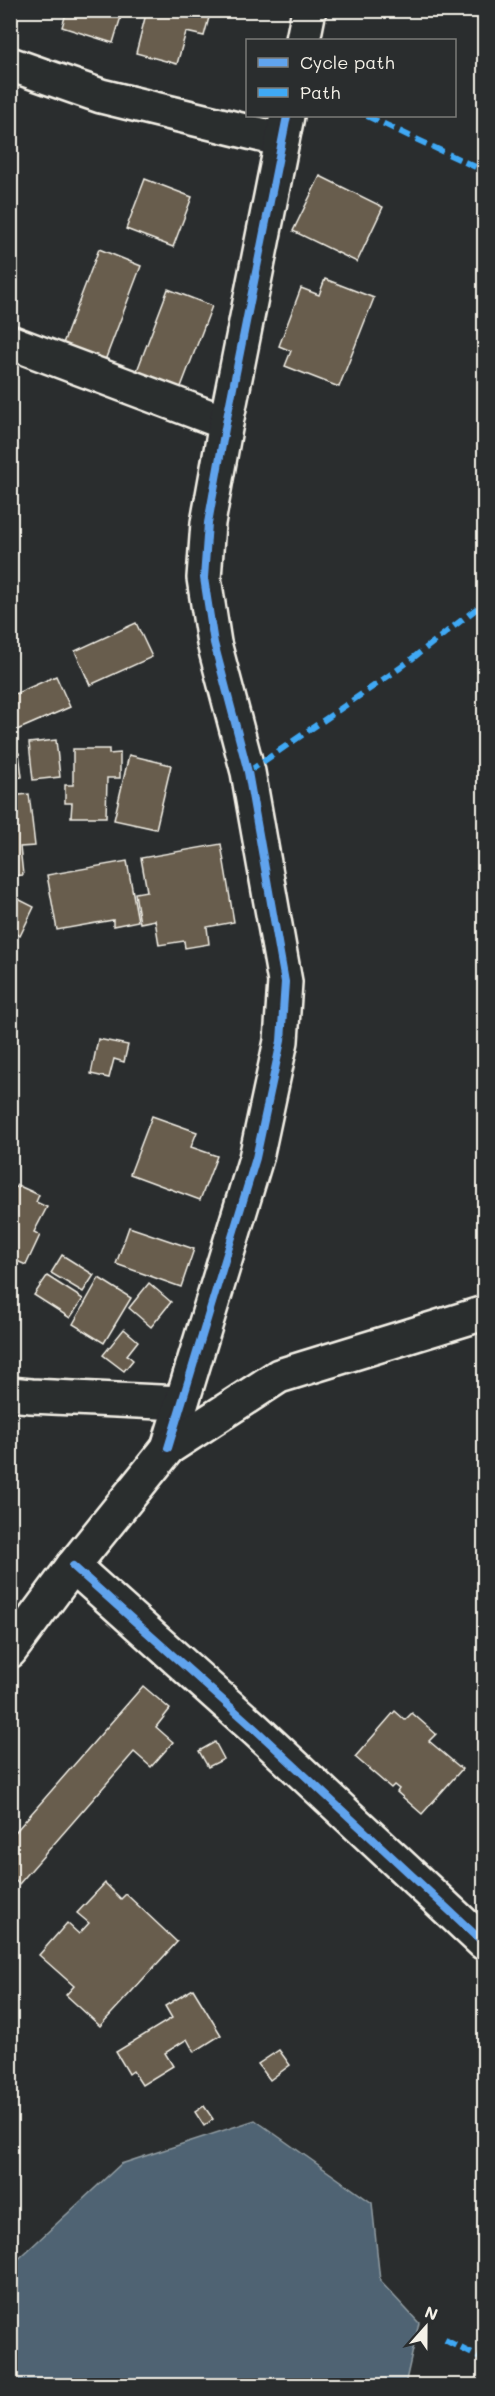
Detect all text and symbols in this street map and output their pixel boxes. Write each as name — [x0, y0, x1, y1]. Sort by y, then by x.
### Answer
legend — [246, 39, 456, 117]
text: Cycle path — [300, 50, 395, 74]
text: Path — [300, 80, 340, 104]
north arrow — [396, 2297, 456, 2357]
text: N — [422, 2301, 441, 2325]

